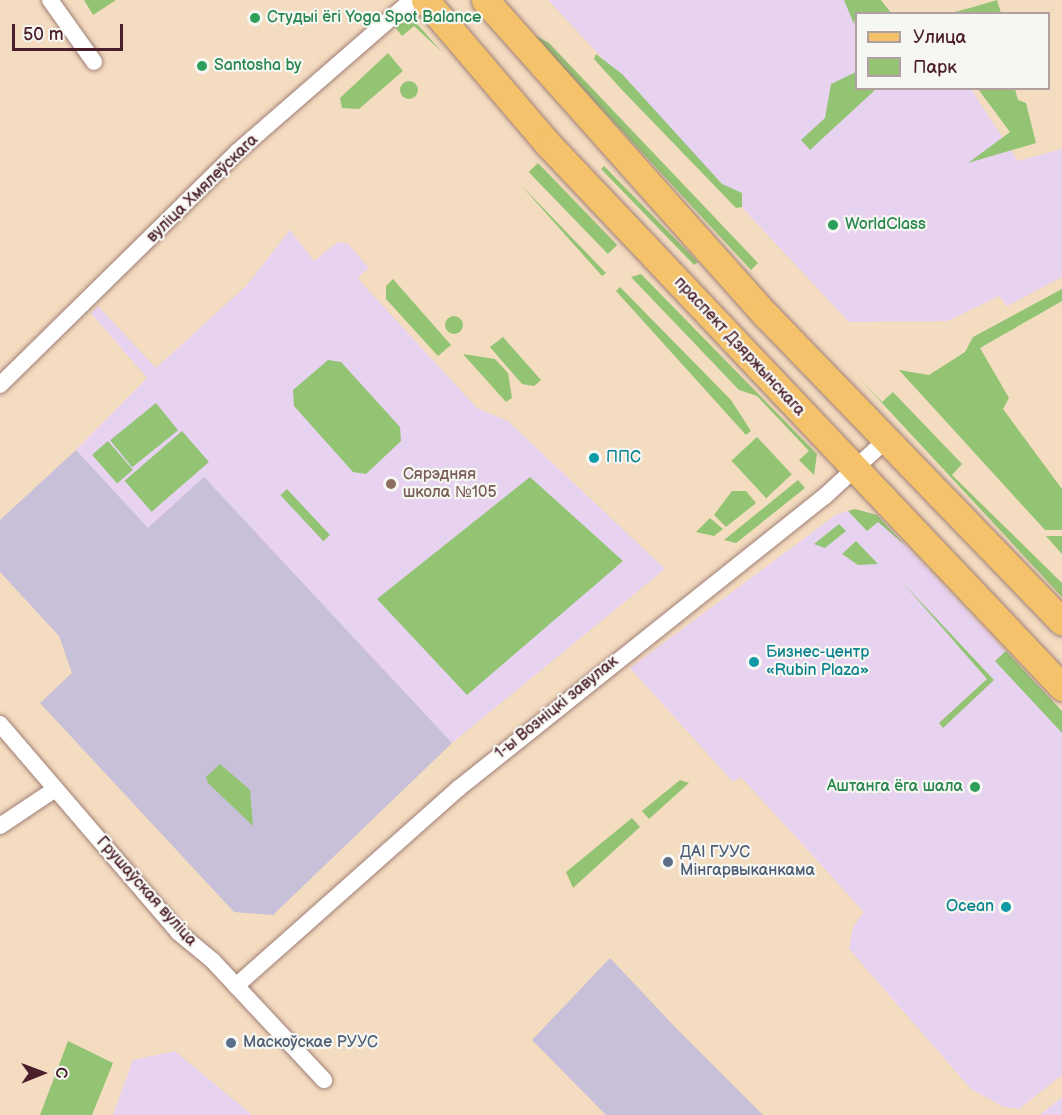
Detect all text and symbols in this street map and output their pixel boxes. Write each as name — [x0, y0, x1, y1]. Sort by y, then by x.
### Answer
place label: Студыі ёгі Yoga Spot Balance — [267, 8, 482, 28]
marker: Студыі ёгі Yoga Spot Balance — [248, 11, 262, 25]
scale bar — [15, 12, 126, 50]
legend — [855, 12, 1050, 90]
text: 50 m — [23, 24, 64, 45]
text: Улица — [913, 27, 966, 48]
place label: Santosha by — [214, 56, 301, 76]
text: Парк — [913, 57, 957, 78]
marker: Santosha by — [195, 59, 209, 73]
street label: вуліца Хмялеўскага — [143, 131, 263, 247]
place label: WorldClass — [845, 215, 926, 235]
marker: WorldClass — [826, 218, 840, 232]
street label: праспект Дзяржынскага — [669, 273, 809, 421]
place label: ППС — [606, 448, 641, 468]
marker: ППС — [587, 451, 601, 465]
place label: Сярэдняя школа №105 — [403, 465, 497, 503]
marker: Сярэдняя школа №105 — [384, 477, 398, 491]
place label: Бизнес-центр «Rubin Plaza» — [766, 643, 869, 681]
street label: 1-ы Возніцкі завулак — [491, 652, 623, 764]
marker: Бизнес-центр «Rubin Plaza» — [747, 655, 761, 669]
place label: Аштанга ёга шала — [827, 777, 963, 797]
marker: Аштанга ёга шала — [968, 780, 982, 794]
street label: Грушаўская вуліца — [92, 833, 200, 951]
place label: ДАІ ГУУС Мінгарвыканкама — [680, 843, 815, 881]
marker: ДАІ ГУУС Мінгарвыканкама — [661, 855, 675, 869]
place label: Ocean — [946, 897, 994, 917]
marker: Ocean — [999, 900, 1013, 914]
place label: Маскоўскае РУУС — [243, 1033, 378, 1053]
marker: Маскоўскае РУУС — [224, 1036, 238, 1050]
north arrow — [12, 1043, 72, 1103]
text: С — [51, 1067, 70, 1078]

